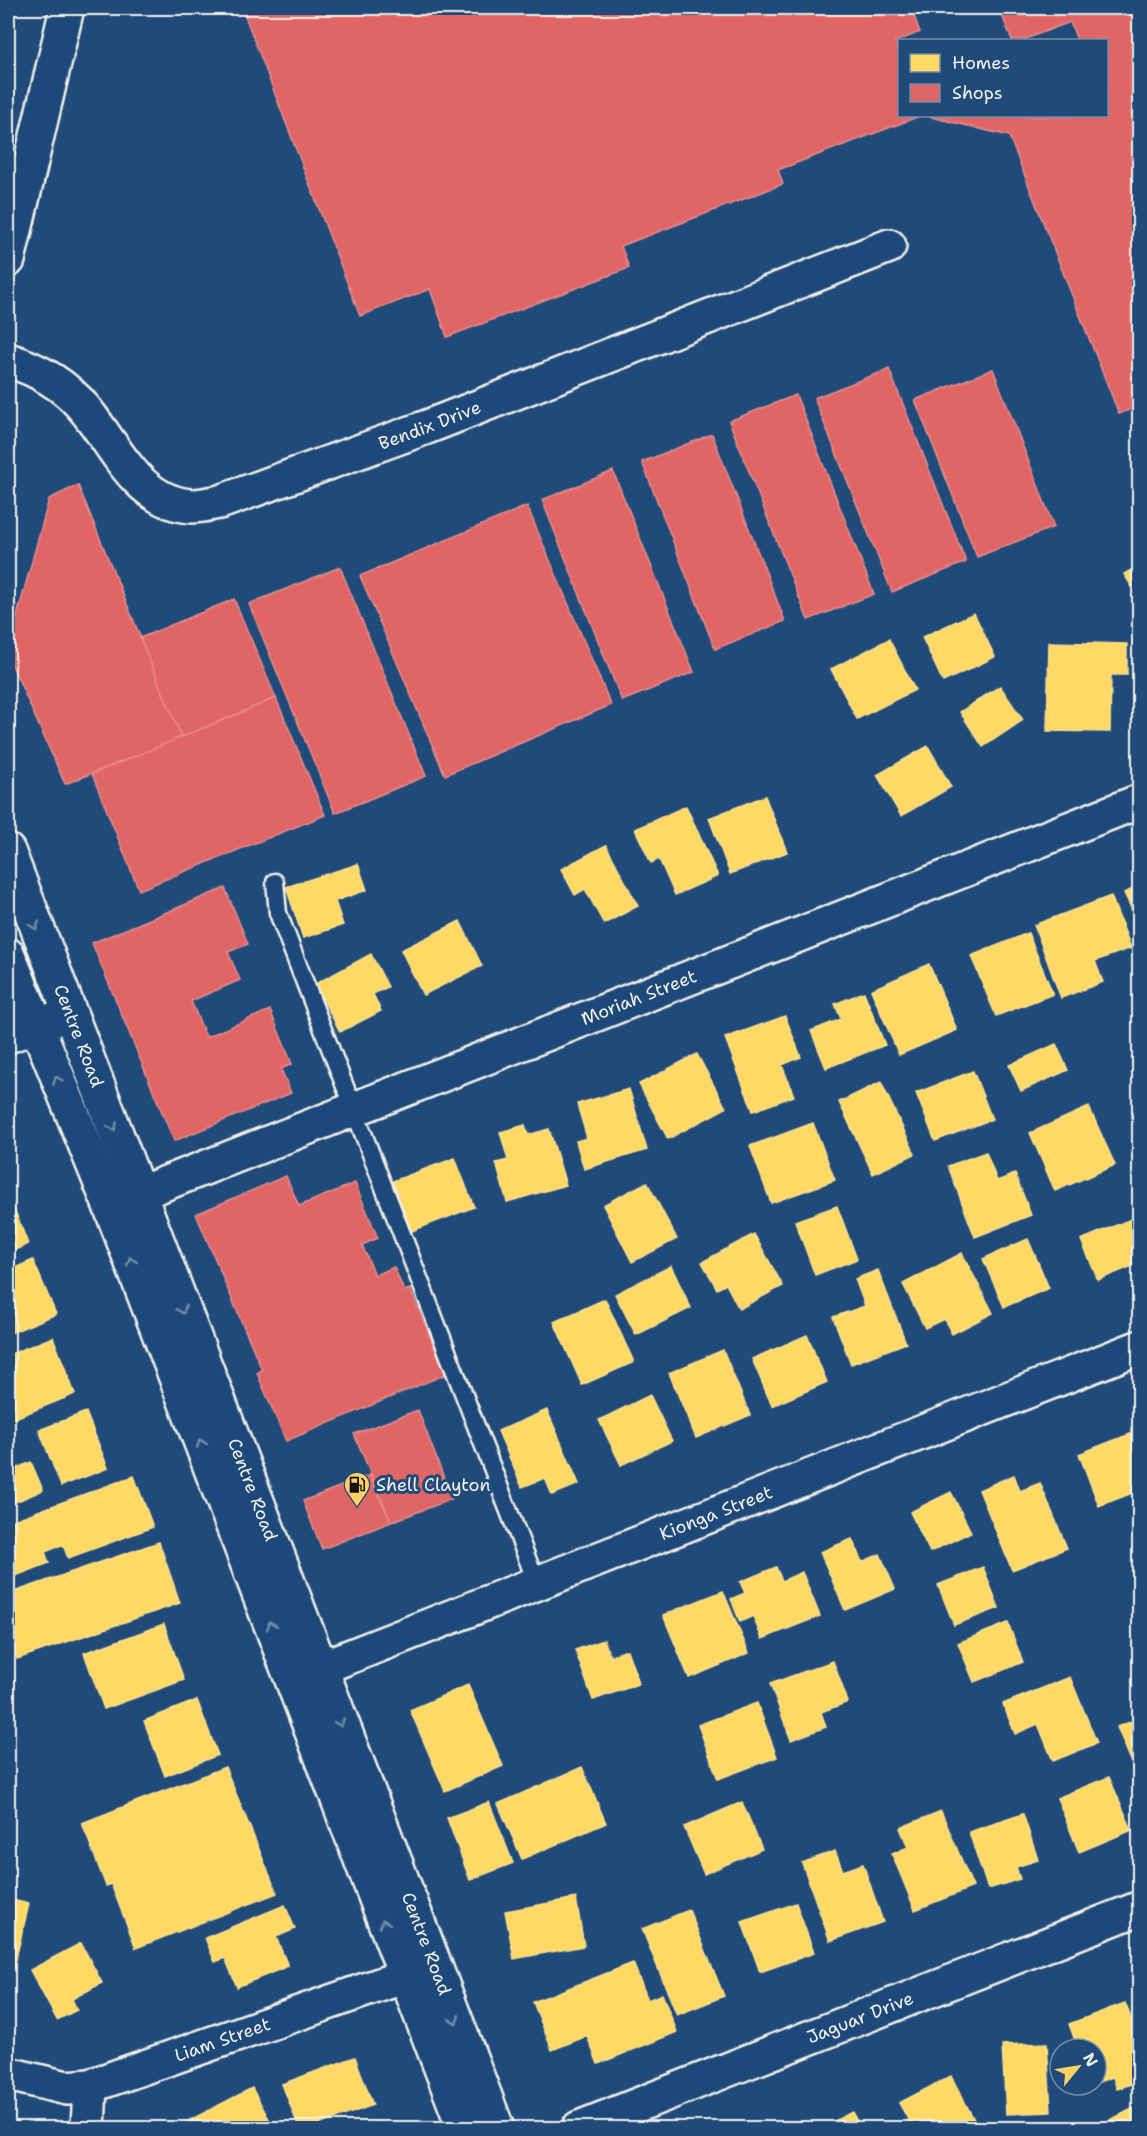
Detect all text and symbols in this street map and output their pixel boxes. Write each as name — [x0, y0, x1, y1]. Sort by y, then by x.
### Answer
legend — [898, 39, 1108, 117]
text: Homes — [952, 51, 1010, 75]
text: Shops — [952, 81, 1003, 105]
street label: Bendix Drive — [375, 395, 484, 456]
one-way arrow — [28, 920, 41, 930]
street label: Moriah Street — [578, 964, 700, 1031]
street label: Centre Road — [48, 981, 109, 1091]
one-way arrow — [52, 1075, 64, 1086]
one-way arrow — [105, 1122, 118, 1132]
one-way arrow — [126, 1256, 138, 1267]
one-way arrow — [175, 1303, 187, 1314]
street label: Centre Road — [222, 1435, 283, 1545]
one-way arrow — [196, 1438, 208, 1449]
fuel station icon: Shell Clayton — [342, 1470, 372, 1508]
place label: Shell Clayton — [376, 1473, 491, 1497]
street label: Kionga Street — [656, 1480, 776, 1546]
one-way arrow — [265, 1620, 278, 1630]
one-way arrow — [333, 1717, 345, 1728]
street label: Centre Road — [396, 1889, 457, 1998]
one-way arrow — [379, 1918, 391, 1929]
street label: Jaguar Drive — [803, 1986, 917, 2049]
street label: Liam Street — [171, 2012, 274, 2068]
one-way arrow — [448, 2014, 460, 2025]
north arrow — [1048, 2037, 1108, 2097]
text: N — [1078, 2049, 1103, 2070]

